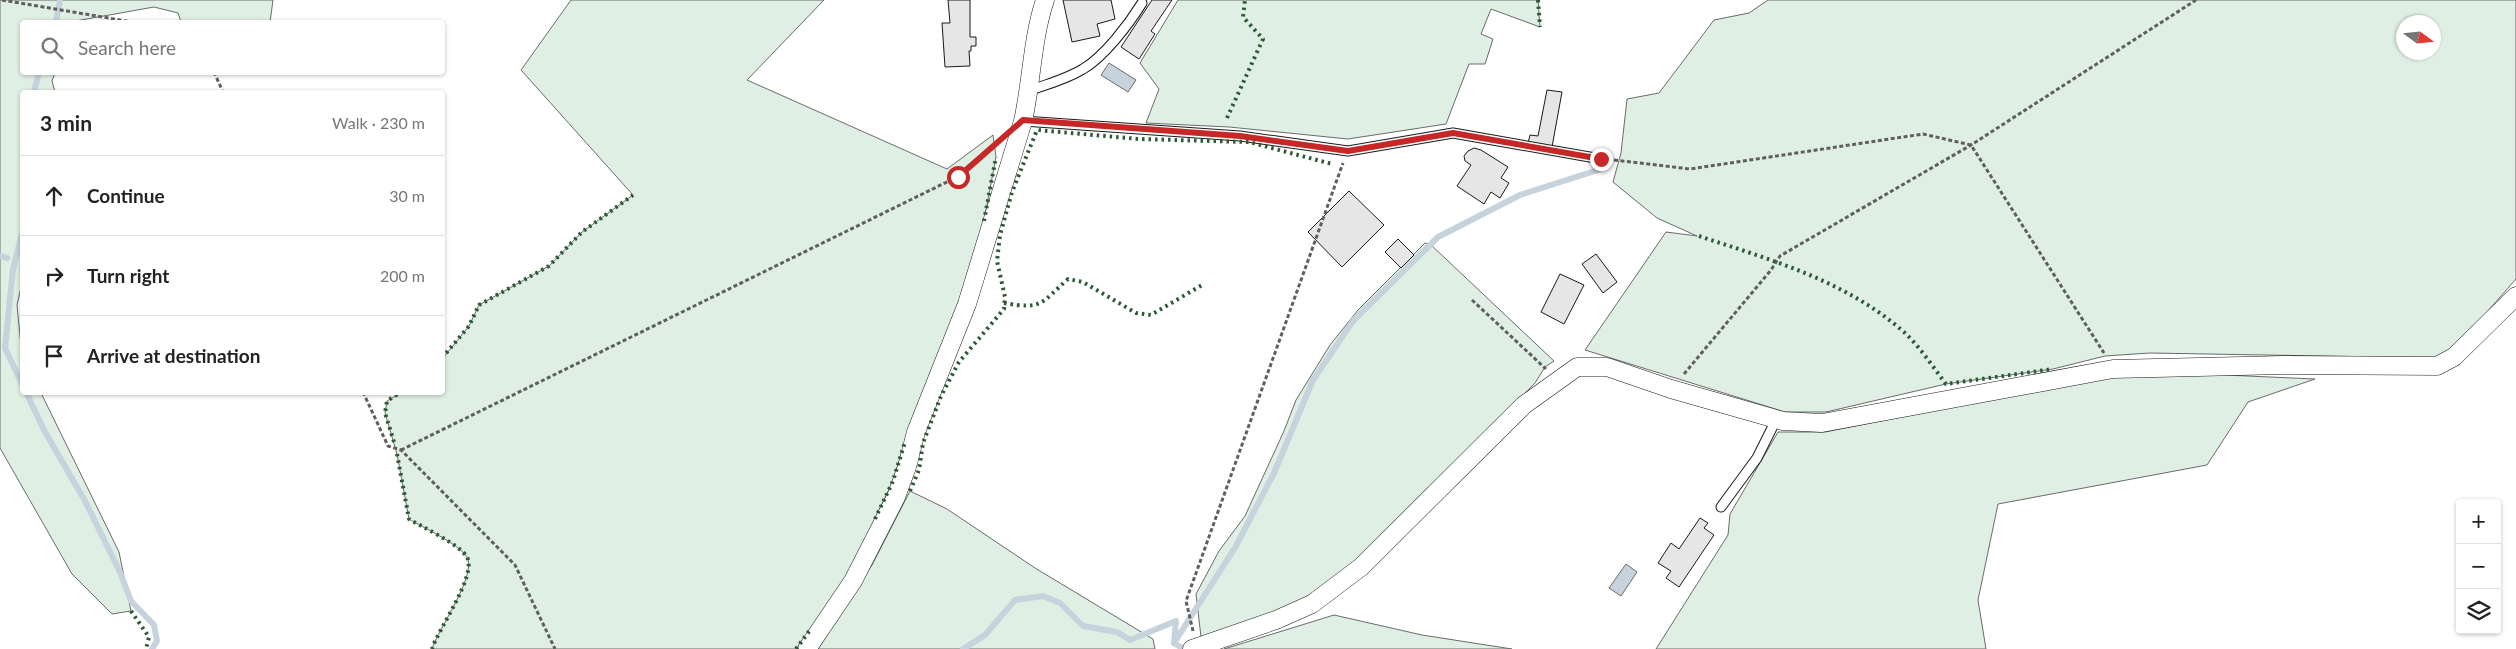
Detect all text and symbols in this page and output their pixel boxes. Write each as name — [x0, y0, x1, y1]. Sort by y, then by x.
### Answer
north arrow — [2396, 15, 2441, 60]
search box — [20, 20, 445, 75]
icon: search — [38, 34, 66, 62]
text: Search here — [78, 36, 176, 59]
text: 3 min — [40, 110, 92, 135]
text: Walk · 230 m — [332, 113, 425, 132]
route end — [1590, 148, 1613, 171]
route start — [947, 166, 970, 189]
icon: ahead — [40, 182, 68, 210]
text: Continue — [87, 184, 165, 207]
text: 30 m — [389, 186, 425, 205]
icon: right — [40, 262, 68, 290]
text: Turn right — [87, 264, 169, 287]
text: 200 m — [380, 266, 425, 285]
icon: arrive — [40, 342, 68, 370]
text: Arrive at destination — [87, 344, 260, 367]
map controls — [2456, 499, 2501, 634]
button: + — [2456, 499, 2501, 544]
button: − — [2456, 544, 2501, 589]
button: layers — [2456, 589, 2501, 634]

